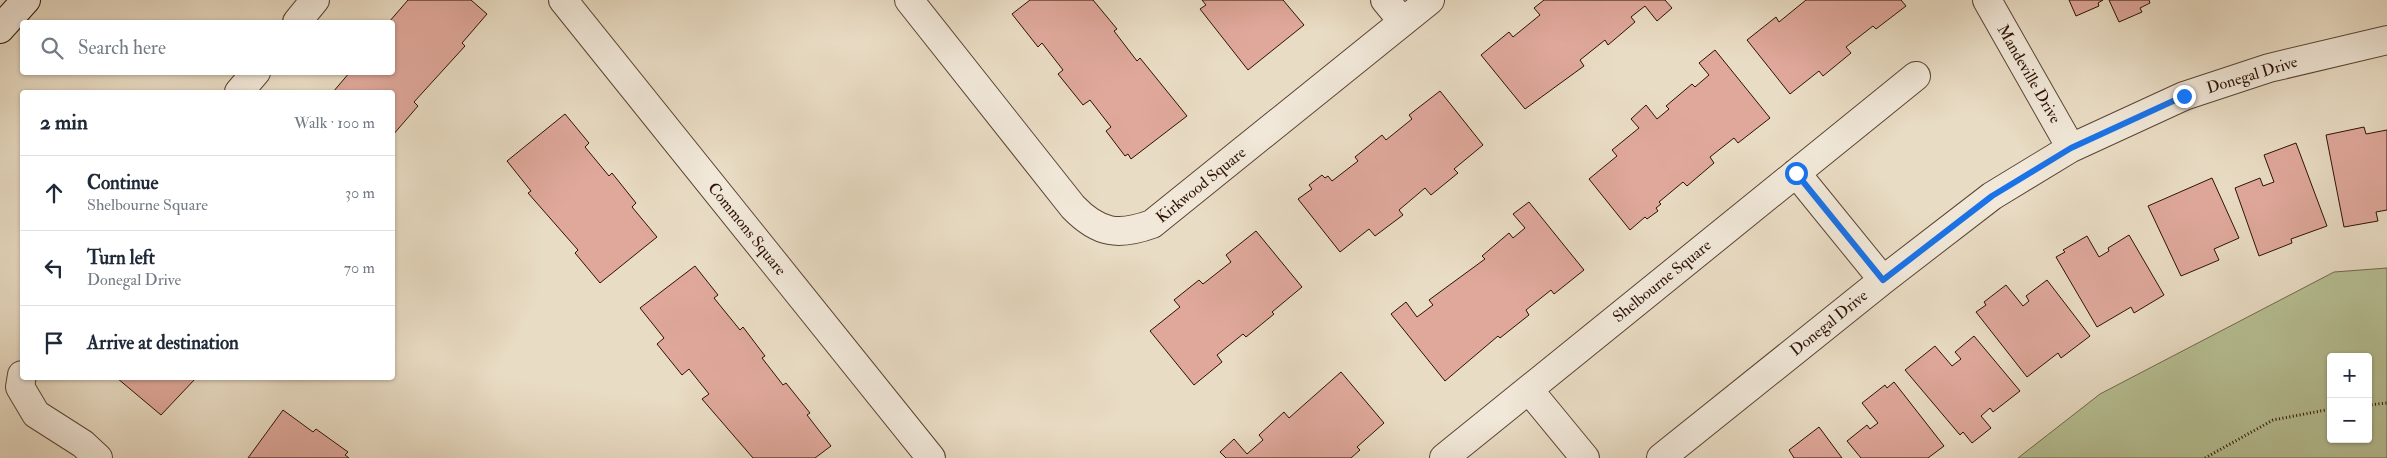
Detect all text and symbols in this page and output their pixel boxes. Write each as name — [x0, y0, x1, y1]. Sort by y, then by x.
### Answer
search box — [20, 20, 395, 75]
street label: Mandeville Drive — [1993, 21, 2065, 127]
icon: search — [38, 34, 66, 62]
text: Search here — [78, 36, 166, 60]
street label: Donegal Drive — [2204, 52, 2300, 98]
route end — [2173, 85, 2196, 108]
text: 2 min — [40, 109, 88, 136]
text: Walk · 100 m — [294, 113, 375, 133]
street label: Kirkwood Square — [1152, 142, 1250, 227]
route start — [1785, 162, 1808, 185]
text: Continue — [87, 171, 158, 195]
icon: ahead — [40, 179, 68, 207]
street label: Commons Square — [703, 179, 791, 280]
text: 30 m — [345, 183, 375, 203]
text: Shelbourne Square — [87, 195, 208, 215]
street label: Shelbourne Square — [1609, 235, 1715, 327]
text: Turn left — [87, 246, 155, 270]
icon: left — [40, 254, 68, 282]
text: 70 m — [344, 258, 375, 278]
text: Donegal Drive — [87, 270, 181, 290]
street label: Donegal Drive — [1786, 285, 1872, 360]
icon: arrive — [40, 329, 68, 357]
text: Arrive at destination — [87, 331, 239, 355]
map controls — [2327, 353, 2372, 443]
button: + — [2327, 353, 2372, 398]
button: − — [2327, 398, 2372, 443]

